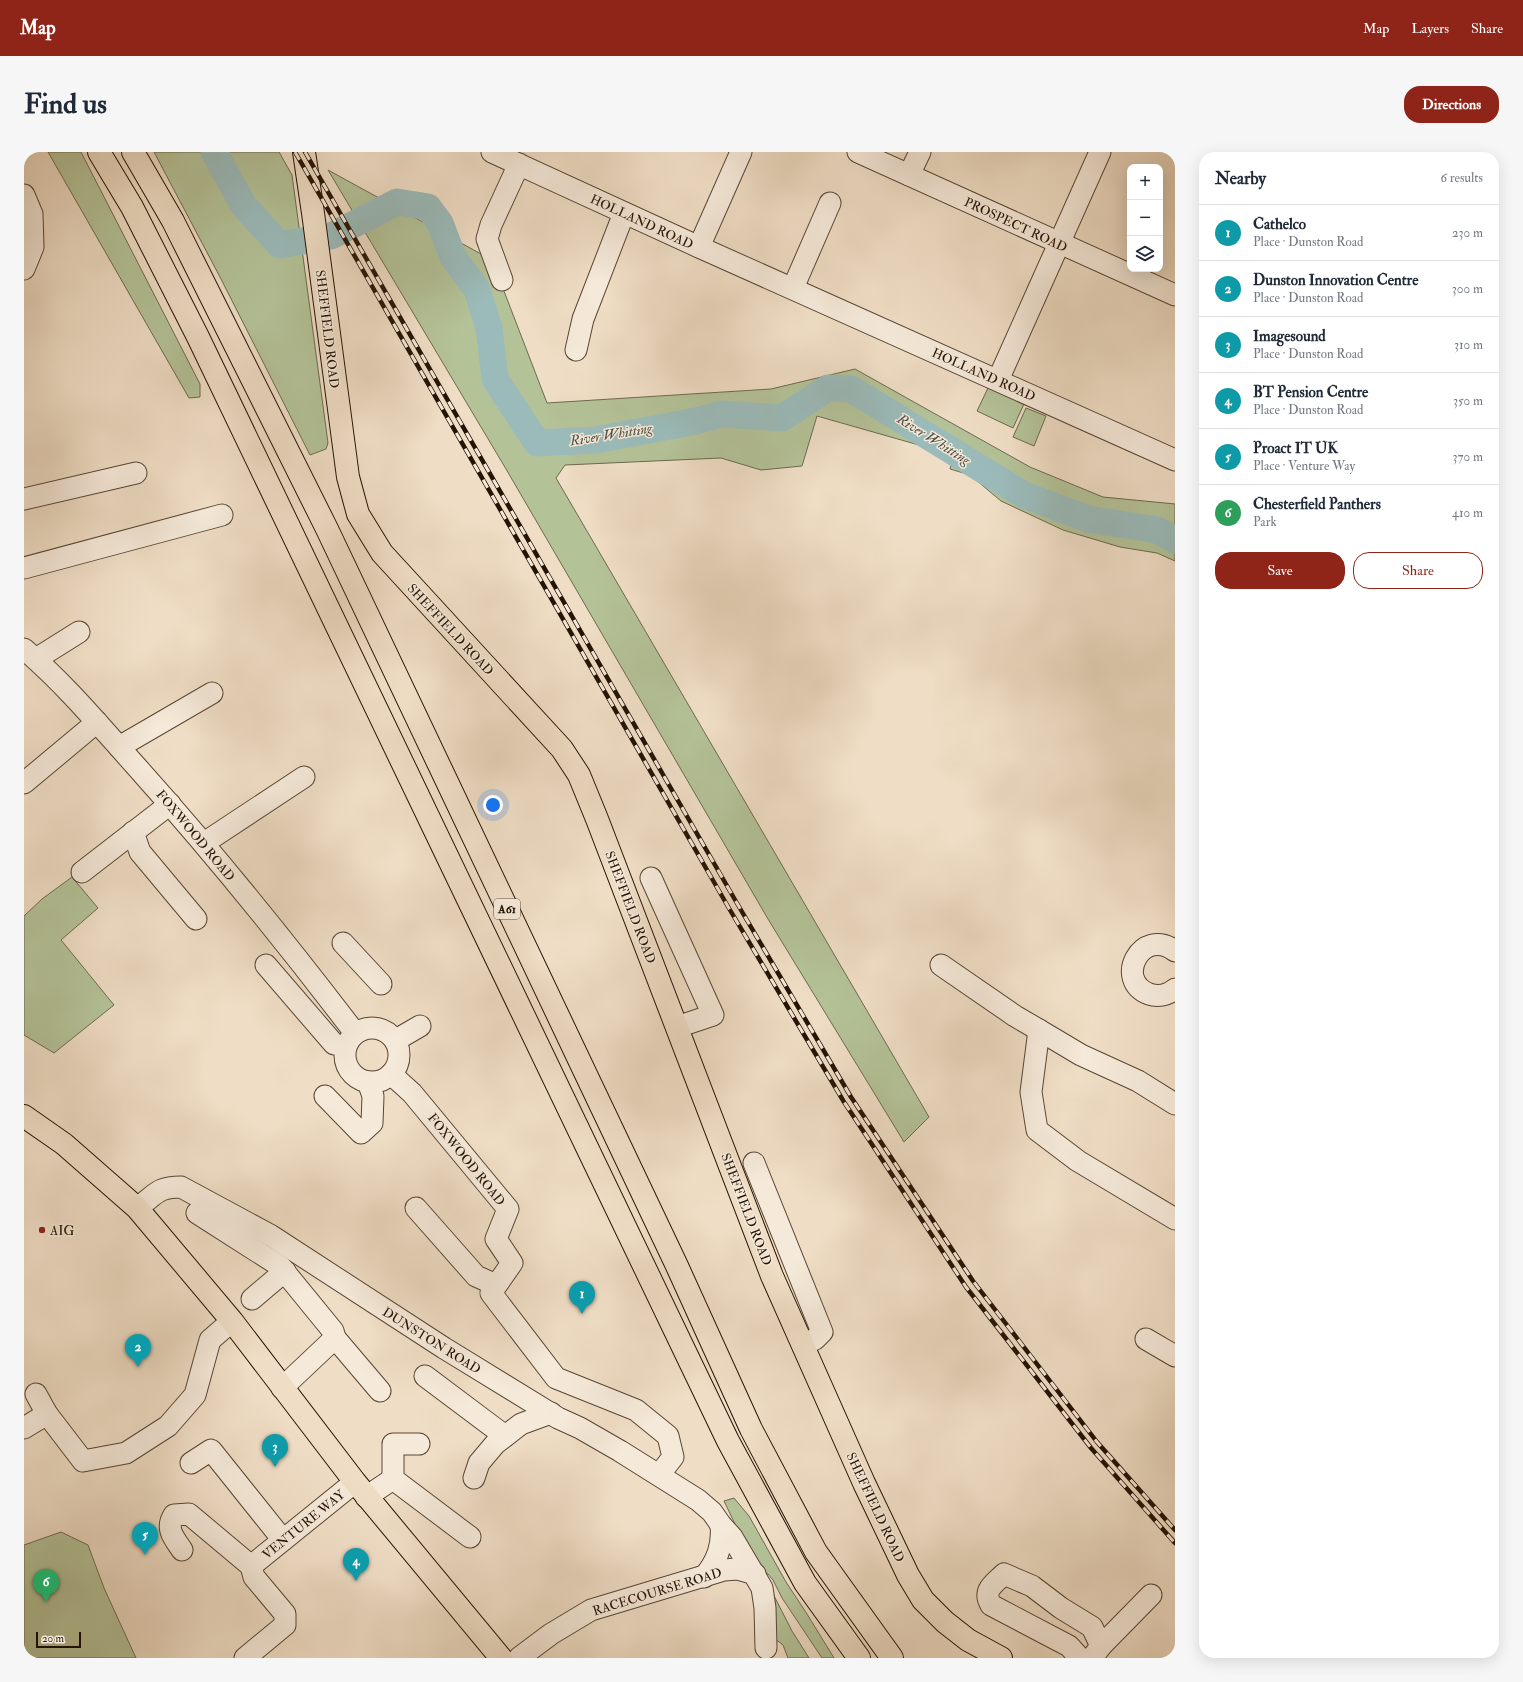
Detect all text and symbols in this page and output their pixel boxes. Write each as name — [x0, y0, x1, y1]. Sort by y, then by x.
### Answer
text: Map — [20, 16, 56, 40]
text: Map — [1363, 20, 1389, 37]
text: Layers — [1411, 20, 1449, 37]
text: Share — [1471, 20, 1503, 37]
button: Directions — [1404, 86, 1499, 123]
text: Find us — [24, 87, 107, 122]
map controls — [1127, 164, 1163, 272]
button: + — [1127, 164, 1163, 200]
text: Nearby — [1215, 168, 1266, 189]
text: 6 results — [1440, 170, 1483, 186]
street label: HOLLAND ROAD — [588, 191, 696, 253]
street label: PROSPECT ROAD — [962, 194, 1070, 256]
button: − — [1127, 200, 1163, 236]
text: Cathelco — [1253, 215, 1306, 234]
text: 1 — [1226, 225, 1230, 241]
text: 230 m — [1452, 225, 1483, 241]
text: Place · Dunston Road — [1253, 234, 1364, 250]
button: layers — [1127, 236, 1163, 272]
street label: SHEFFIELD ROAD — [312, 269, 342, 389]
text: Dunston Innovation Centre — [1253, 271, 1418, 290]
text: 2 — [1225, 281, 1231, 297]
text: 300 m — [1452, 281, 1483, 297]
text: Place · Dunston Road — [1253, 290, 1364, 306]
text: Imagesound — [1253, 327, 1326, 346]
text: 3 — [1226, 337, 1231, 353]
text: 310 m — [1454, 337, 1483, 353]
street label: HOLLAND ROAD — [929, 345, 1038, 405]
text: Place · Dunston Road — [1253, 346, 1364, 362]
text: BT Pension Centre — [1253, 383, 1368, 402]
text: 4 — [1224, 393, 1232, 409]
text: 350 m — [1453, 393, 1483, 409]
text: Place · Dunston Road — [1253, 402, 1364, 418]
water label: River Whitting — [893, 410, 974, 469]
water label: River Whitting — [568, 419, 654, 450]
text: Proact IT UK — [1253, 439, 1338, 458]
text: 5 — [1225, 449, 1231, 465]
text: 370 m — [1453, 449, 1483, 465]
text: Place · Venture Way — [1253, 458, 1355, 474]
text: Chesterfield Panthers — [1253, 495, 1381, 514]
text: 6 — [1225, 505, 1231, 521]
text: 410 m — [1452, 505, 1483, 521]
text: Park — [1253, 514, 1277, 530]
button: Save — [1215, 552, 1345, 589]
button: Share — [1353, 552, 1483, 589]
street label: SHEFFIELD ROAD — [404, 581, 497, 679]
street label: FOXWOOD ROAD — [152, 787, 238, 884]
your location — [483, 795, 503, 815]
street label: SHEFFIELD ROAD — [601, 849, 659, 966]
road number: A61 — [494, 899, 520, 919]
street label: FOXWOOD ROAD — [424, 1110, 508, 1209]
street label: SHEFFIELD ROAD — [717, 1151, 775, 1268]
place label: AIG — [49, 1223, 74, 1239]
marker: AIG — [37, 1225, 47, 1235]
pin: 1 — [569, 1281, 595, 1314]
street label: DUNSTON ROAD — [379, 1304, 484, 1378]
pin: 2 — [125, 1334, 151, 1367]
pin: 3 — [262, 1434, 288, 1467]
street label: SHEFFIELD ROAD — [843, 1450, 908, 1565]
street label: VENTURE WAY — [259, 1486, 349, 1563]
pin: 5 — [132, 1522, 158, 1555]
pin: 4 — [343, 1548, 369, 1581]
street label: RACECOURSE ROAD — [591, 1565, 724, 1619]
pin: 6 — [33, 1569, 59, 1602]
scale bar — [36, 1630, 81, 1649]
text: 20 m — [42, 1632, 64, 1645]

